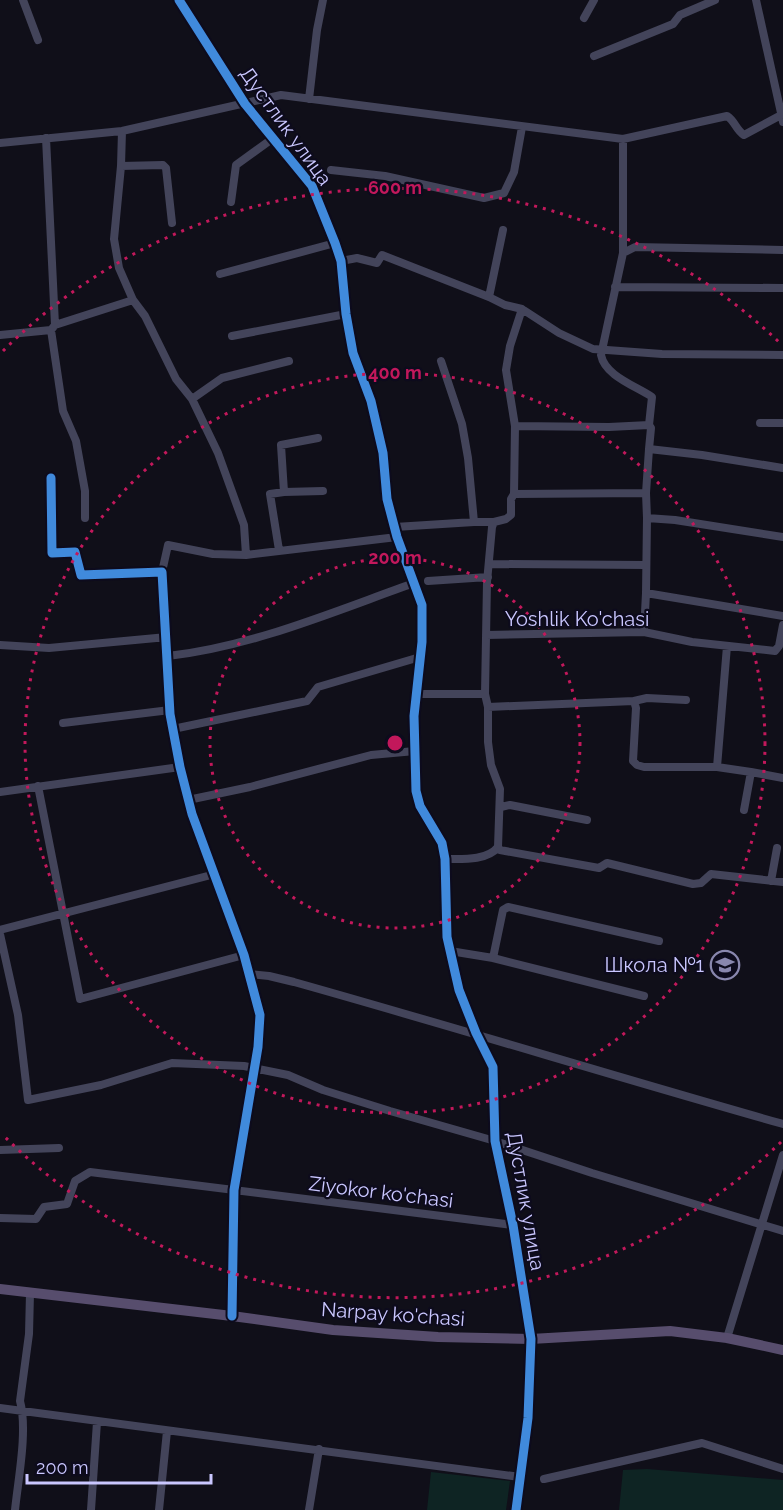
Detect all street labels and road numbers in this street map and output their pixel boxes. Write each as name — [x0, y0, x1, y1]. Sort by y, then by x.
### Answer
street label: Дустлик улица — [235, 62, 337, 190]
street label: Yoshlik Ko'chasi — [505, 607, 649, 631]
street label: Дустлик улица — [502, 1130, 550, 1272]
street label: Ziyokor ko'chasi — [307, 1171, 455, 1213]
street label: Narpay ko'chasi — [320, 1297, 466, 1331]

